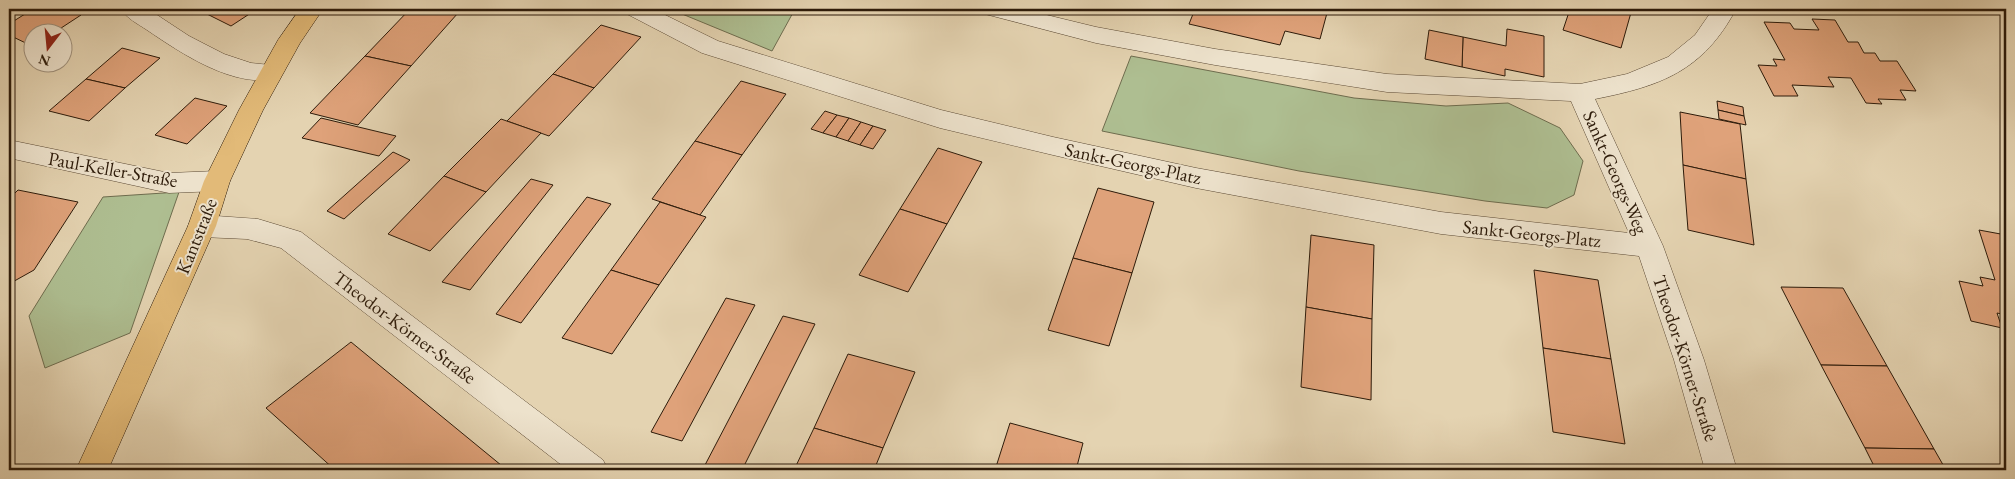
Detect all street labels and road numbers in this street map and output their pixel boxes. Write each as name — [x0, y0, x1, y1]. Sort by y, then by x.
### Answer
street label: Sankt-Georgs-Weg — [1577, 106, 1654, 239]
street label: Sankt-Georgs-Platz — [1062, 137, 1204, 190]
street label: Paul-Keller-Straße — [46, 146, 180, 193]
street label: Kantstraße — [170, 195, 223, 278]
street label: Sankt-Georgs-Platz — [1462, 214, 1603, 253]
street label: Theodor-Körner-Straße — [328, 265, 481, 389]
street label: Theodor-Körner-Straße — [1647, 272, 1724, 444]

